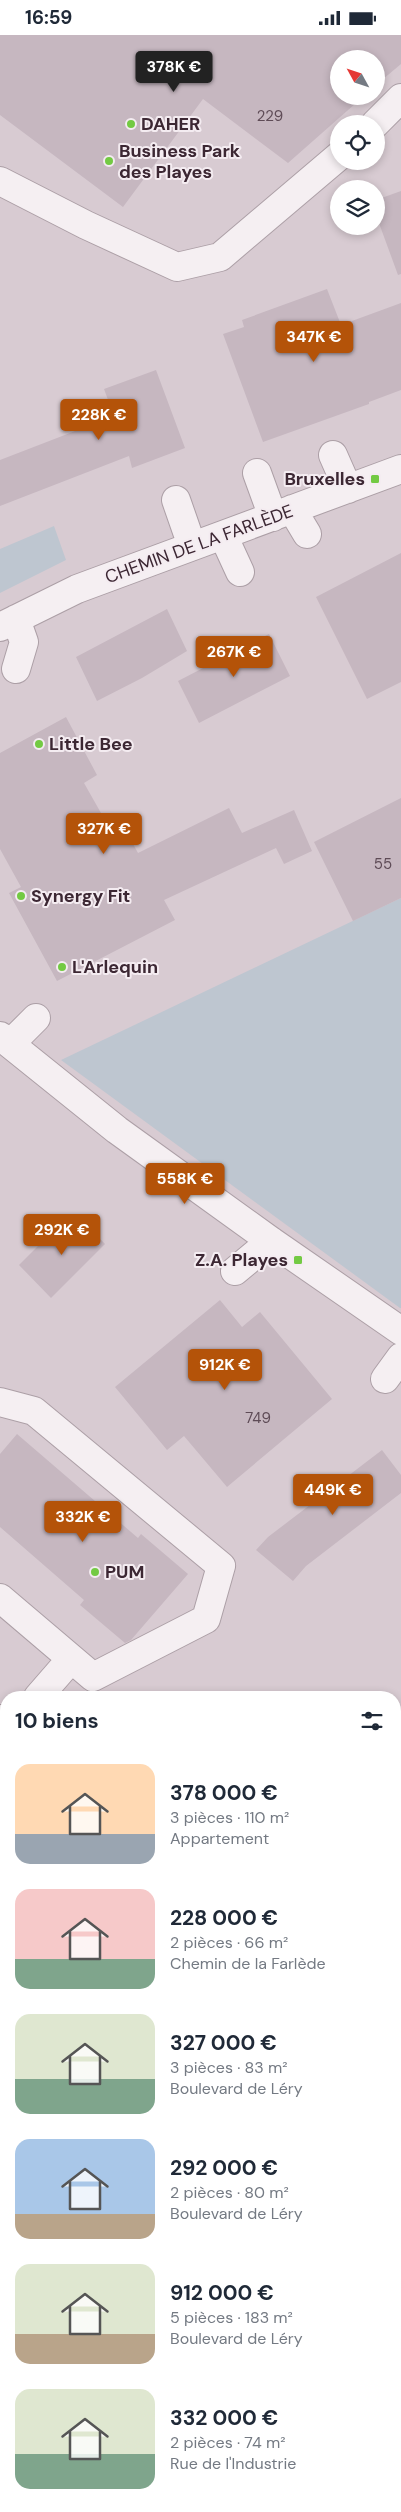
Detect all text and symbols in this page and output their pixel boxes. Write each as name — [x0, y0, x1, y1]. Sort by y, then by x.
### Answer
text: 16:59 — [25, 5, 72, 30]
pin: 378K € — [133, 50, 215, 93]
north arrow — [330, 50, 385, 105]
map controls — [330, 50, 385, 235]
text: 378K € — [147, 56, 202, 77]
house number: 229 — [257, 106, 283, 126]
place label: DAHER — [141, 112, 200, 136]
button: locate — [330, 115, 385, 170]
marker: DAHER — [125, 118, 137, 130]
place label: Business Park des Playes — [119, 139, 241, 184]
marker: Business Park des Playes — [103, 155, 115, 167]
button: layers — [330, 180, 385, 235]
pin: 347K € — [273, 321, 355, 363]
text: 347K € — [286, 326, 342, 347]
pin: 228K € — [58, 399, 140, 441]
text: 228K € — [71, 404, 127, 425]
place label: Bruxelles — [284, 467, 365, 491]
marker: Bruxelles — [369, 473, 381, 485]
street label: CHEMIN DE LA FARLÈDE — [102, 499, 296, 589]
pin: 267K € — [193, 635, 275, 678]
text: 267K € — [207, 641, 261, 662]
place label: Little Bee — [49, 732, 133, 756]
marker: Little Bee — [33, 738, 45, 750]
pin: 327K € — [63, 813, 145, 855]
text: 327K € — [77, 818, 131, 839]
house number: 55 — [374, 854, 392, 874]
place label: Synergy Fit — [31, 884, 130, 908]
marker: Synergy Fit — [15, 890, 27, 902]
place label: L'Arlequin — [72, 955, 158, 979]
marker: L'Arlequin — [56, 961, 68, 973]
pin: 558K € — [144, 1163, 226, 1205]
text: 558K € — [157, 1168, 213, 1189]
pin: 292K € — [21, 1213, 103, 1256]
text: 292K € — [34, 1219, 90, 1240]
place label: Z.A. Playes — [195, 1248, 288, 1272]
marker: Z.A. Playes — [292, 1254, 304, 1266]
pin: 912K € — [184, 1349, 266, 1391]
text: 912K € — [199, 1354, 251, 1375]
house number: 749 — [245, 1408, 271, 1428]
pin: 449K € — [292, 1473, 374, 1516]
text: 449K € — [304, 1479, 362, 1500]
pin: 332K € — [42, 1501, 124, 1543]
text: 332K € — [55, 1506, 111, 1527]
place label: PUM — [105, 1560, 144, 1584]
marker: PUM — [89, 1566, 101, 1578]
text: 10 biens — [15, 1707, 99, 1735]
icon: filters — [358, 1707, 386, 1735]
text: 378 000 € — [170, 1779, 278, 1807]
icon: home — [55, 1784, 115, 1844]
text: 3 pièces · 110 m² — [170, 1807, 289, 1828]
text: Appartement — [170, 1828, 269, 1849]
text: 228 000 € — [170, 1904, 278, 1932]
icon: home — [55, 1909, 115, 1969]
text: 2 pièces · 66 m² — [170, 1932, 288, 1953]
text: Chemin de la Farlède — [170, 1953, 326, 1974]
text: 327 000 € — [170, 2029, 277, 2057]
icon: home — [55, 2034, 115, 2094]
text: 3 pièces · 83 m² — [170, 2057, 288, 2078]
text: Boulevard de Léry — [170, 2078, 303, 2099]
text: 292 000 € — [170, 2154, 278, 2182]
icon: home — [55, 2159, 115, 2219]
text: 2 pièces · 80 m² — [170, 2182, 289, 2203]
text: Boulevard de Léry — [170, 2203, 303, 2224]
text: 912 000 € — [170, 2279, 274, 2307]
icon: home — [55, 2284, 115, 2344]
text: 5 pièces · 183 m² — [170, 2307, 293, 2328]
text: Boulevard de Léry — [170, 2328, 303, 2349]
text: 332 000 € — [170, 2404, 278, 2432]
icon: home — [55, 2409, 115, 2469]
text: 2 pièces · 74 m² — [170, 2432, 285, 2453]
text: Rue de l'Industrie — [170, 2453, 296, 2474]

